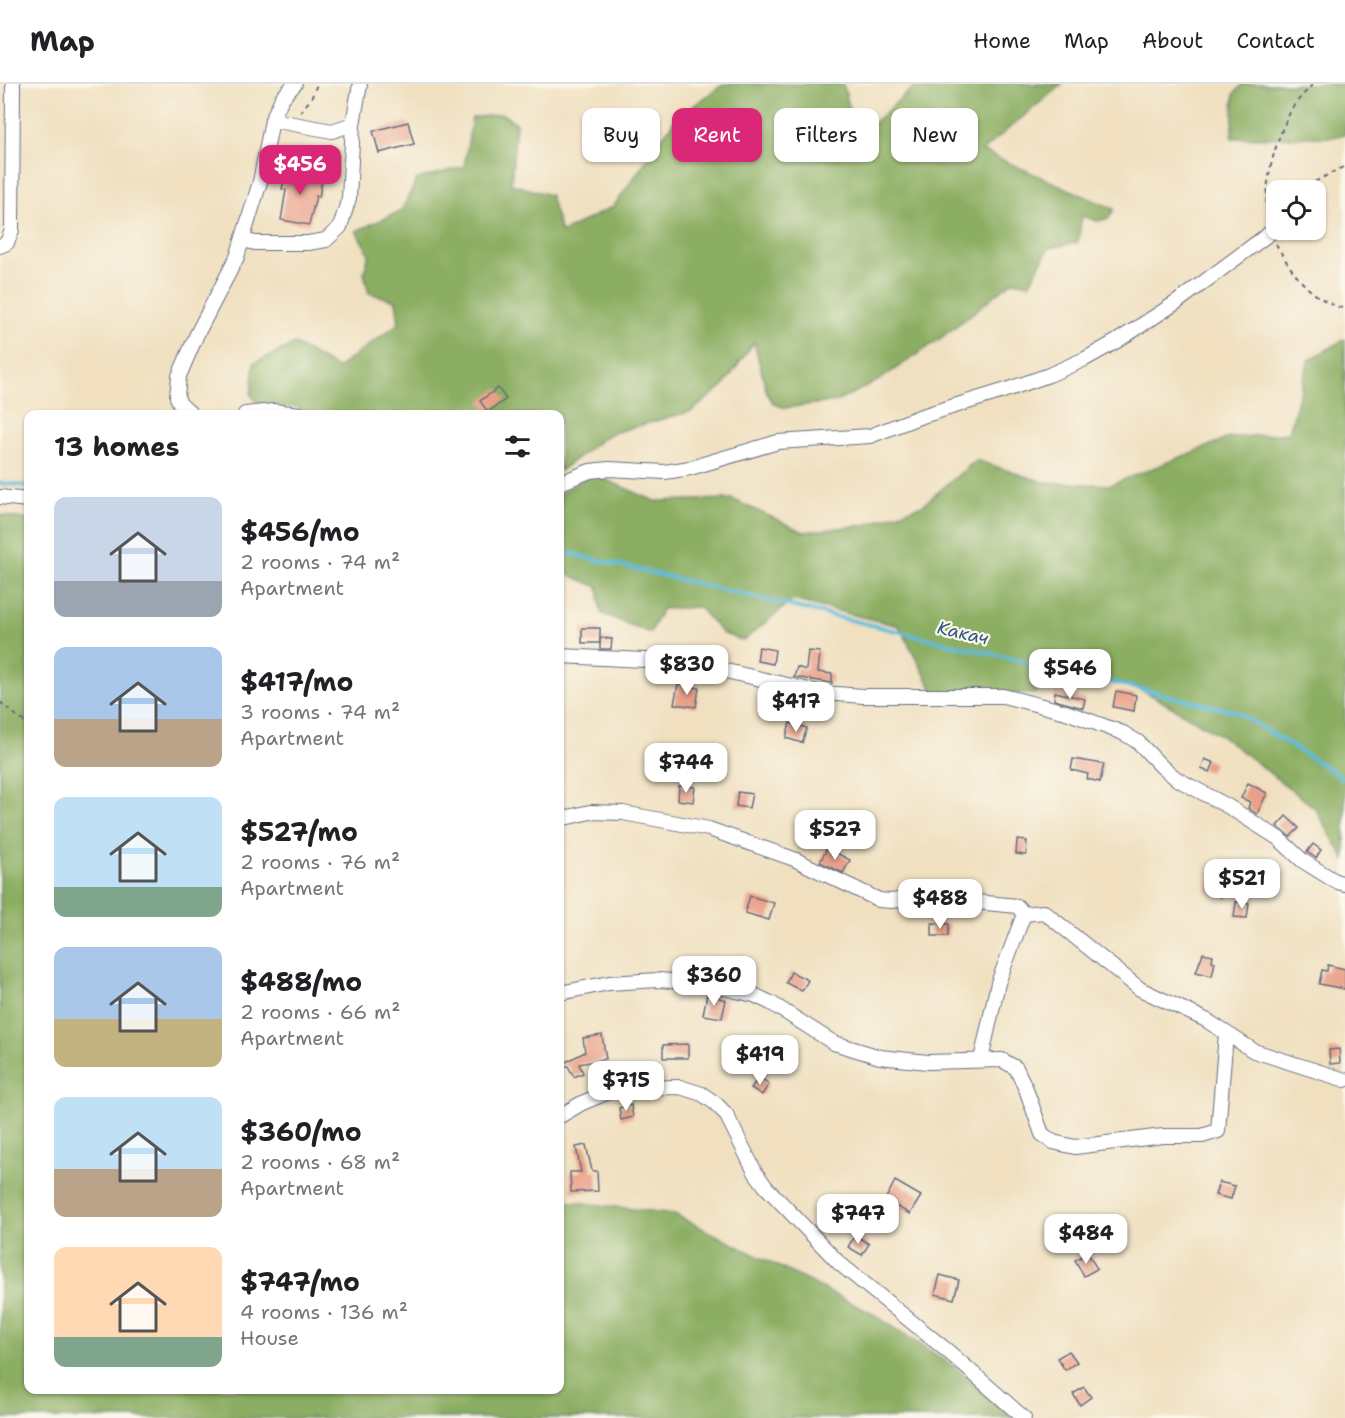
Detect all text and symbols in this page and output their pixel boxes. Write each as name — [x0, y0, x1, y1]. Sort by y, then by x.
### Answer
text: Map — [30, 22, 95, 60]
text: Home — [973, 27, 1031, 55]
text: Map — [1064, 27, 1109, 55]
text: About — [1142, 27, 1203, 55]
text: Contact — [1236, 27, 1315, 55]
chip: Buy — [582, 108, 660, 162]
chip: Rent — [672, 108, 762, 162]
chip: Filters — [774, 108, 879, 162]
chip: New — [891, 108, 978, 162]
pin: $456 — [264, 145, 336, 196]
text: $456 — [273, 151, 327, 177]
map controls — [1266, 180, 1326, 240]
button: locate — [1266, 180, 1326, 240]
text: 13 homes — [54, 429, 180, 464]
icon: filters — [501, 430, 534, 463]
text: $456/mo — [240, 514, 360, 549]
icon: home — [102, 521, 174, 593]
text: 2 rooms · 74 m² — [240, 549, 400, 575]
text: Apartment — [240, 575, 344, 601]
water label: Какач — [935, 615, 991, 651]
pin: $830 — [651, 645, 723, 696]
pin: $546 — [1034, 649, 1106, 700]
text: $830 — [659, 651, 715, 677]
text: $546 — [1043, 655, 1097, 681]
text: $417/mo — [240, 664, 353, 699]
icon: home — [102, 671, 174, 743]
pin: $417 — [760, 682, 832, 733]
text: $417 — [771, 688, 821, 714]
text: 3 rooms · 74 m² — [240, 699, 400, 725]
text: Apartment — [240, 725, 344, 751]
pin: $744 — [650, 743, 722, 794]
text: $744 — [658, 749, 714, 775]
pin: $527 — [799, 810, 871, 861]
text: $527/mo — [240, 814, 358, 849]
text: $527 — [809, 816, 861, 842]
icon: home — [102, 821, 174, 893]
text: 2 rooms · 76 m² — [240, 849, 400, 875]
pin: $521 — [1206, 859, 1278, 910]
text: $521 — [1218, 865, 1266, 891]
text: Apartment — [240, 875, 344, 901]
pin: $488 — [904, 879, 976, 930]
text: $488 — [912, 885, 968, 911]
pin: $360 — [678, 956, 750, 1007]
text: $360 — [686, 962, 742, 988]
text: $488/mo — [240, 964, 362, 999]
icon: home — [102, 971, 174, 1043]
text: 2 rooms · 66 m² — [240, 999, 401, 1025]
text: Apartment — [240, 1025, 344, 1051]
pin: $419 — [724, 1035, 796, 1086]
text: $419 — [735, 1041, 785, 1067]
pin: $715 — [590, 1061, 662, 1112]
text: $715 — [602, 1067, 650, 1093]
text: $360/mo — [240, 1114, 362, 1149]
icon: home — [102, 1121, 174, 1193]
text: 2 rooms · 68 m² — [240, 1149, 400, 1175]
text: Apartment — [240, 1175, 344, 1201]
pin: $747 — [822, 1194, 894, 1245]
text: $747 — [831, 1200, 885, 1226]
pin: $484 — [1050, 1214, 1122, 1265]
text: $484 — [1058, 1220, 1114, 1246]
text: $747/mo — [240, 1264, 360, 1299]
icon: home — [102, 1271, 174, 1343]
text: 4 rooms · 136 m² — [240, 1299, 408, 1325]
text: House — [240, 1325, 299, 1351]

